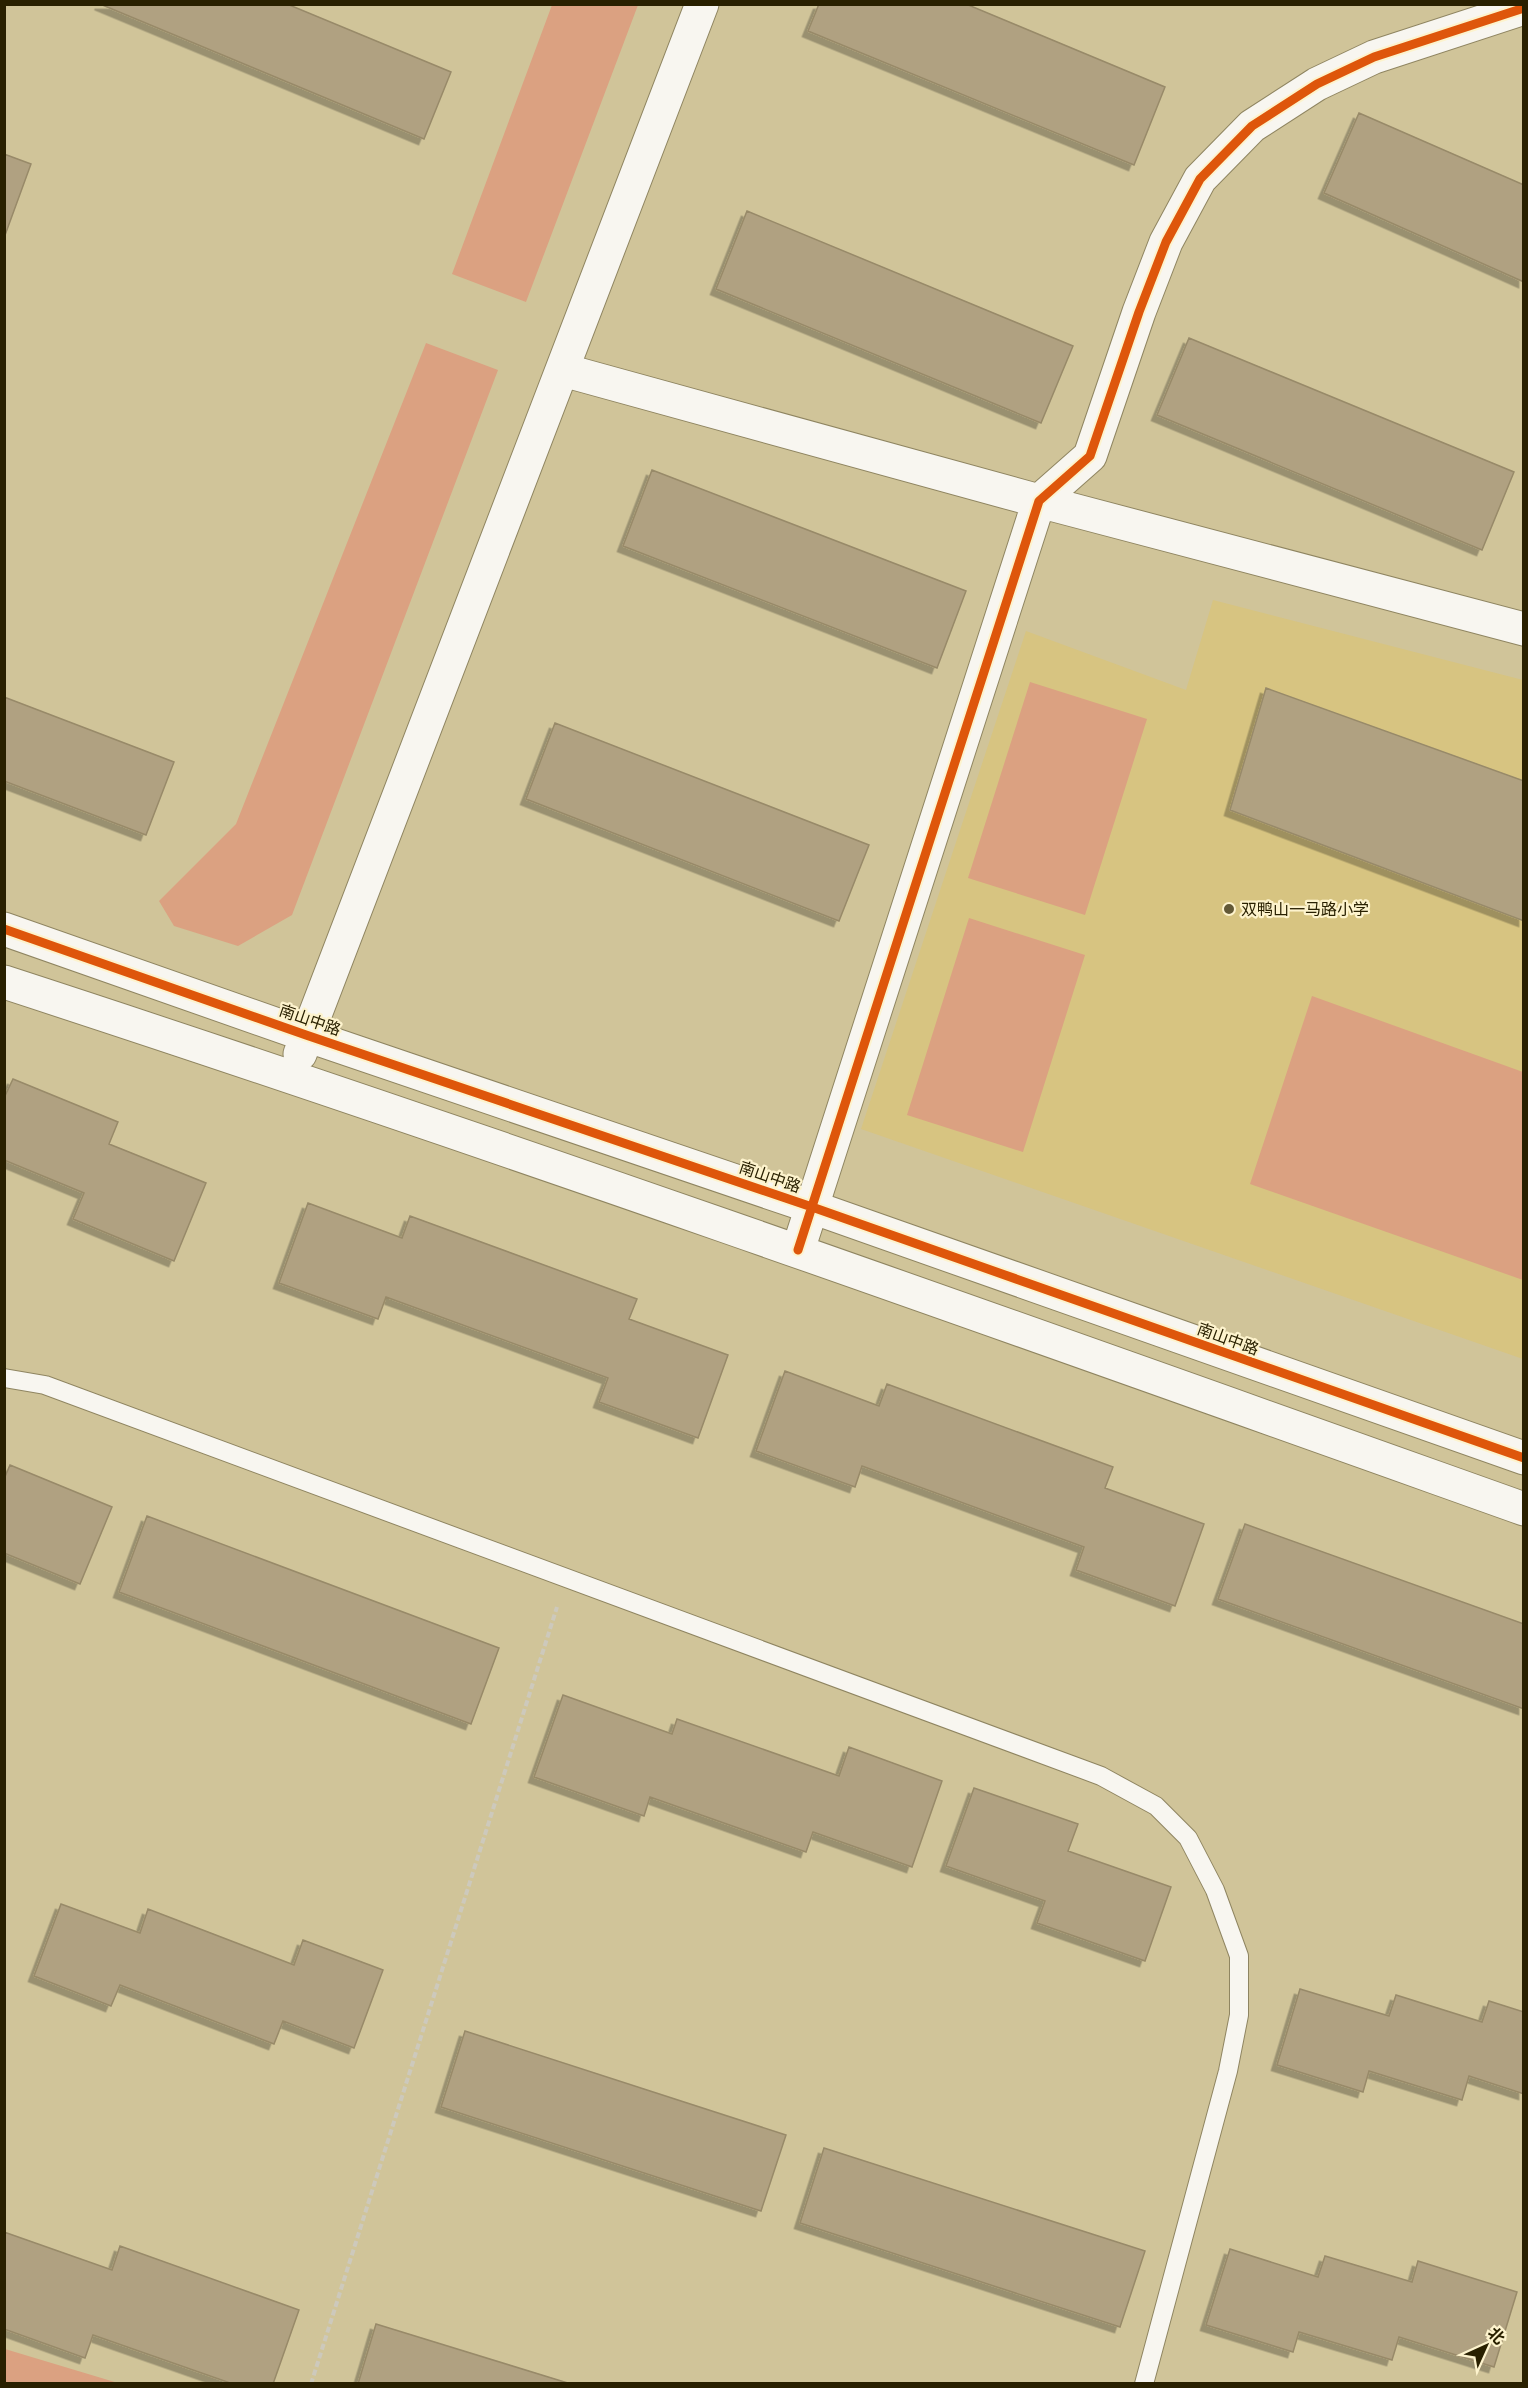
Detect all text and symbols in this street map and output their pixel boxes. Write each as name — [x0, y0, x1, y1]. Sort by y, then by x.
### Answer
place label: 双鸭山一马路小学 — [1241, 901, 1369, 918]
marker: 双鸭山一马路小学 — [1222, 902, 1236, 916]
street label: 南山中路 — [277, 1002, 343, 1038]
street label: 南山中路 — [737, 1159, 803, 1195]
street label: 南山中路 — [1195, 1320, 1261, 1358]
north arrow — [1456, 2316, 1516, 2376]
text: 北 — [1485, 2324, 1508, 2347]

